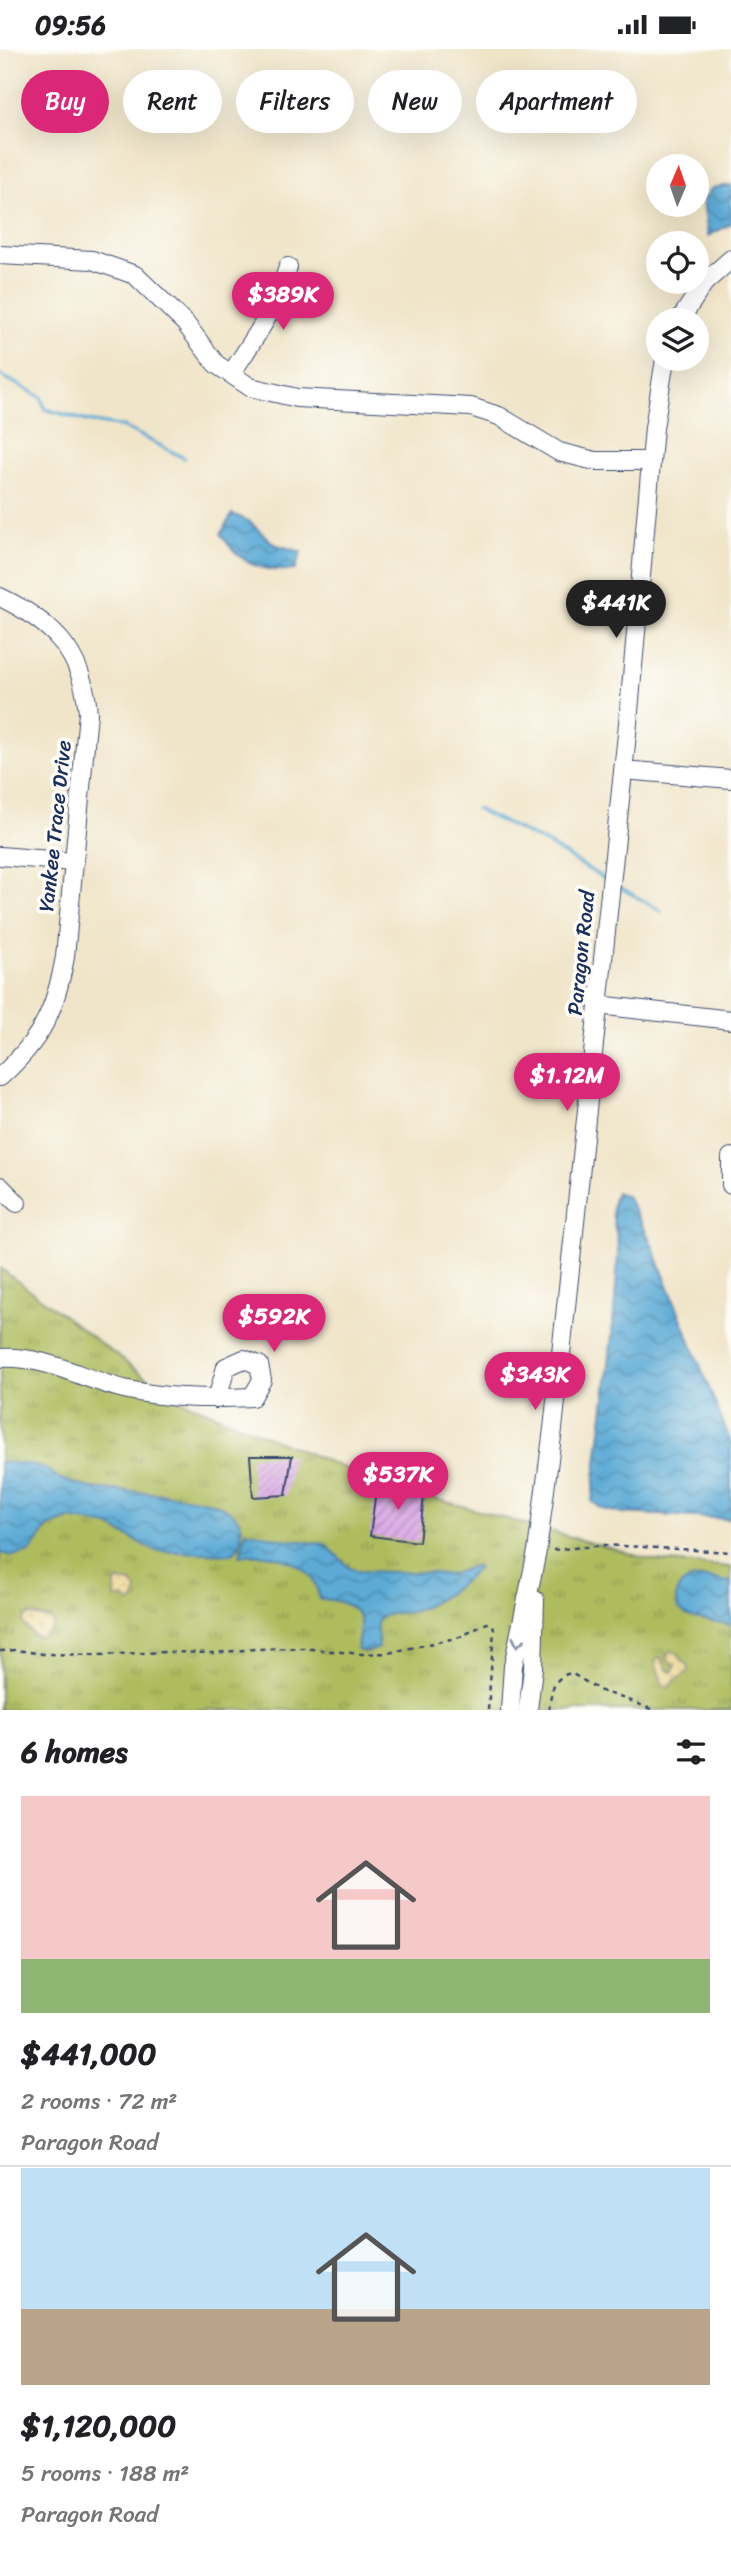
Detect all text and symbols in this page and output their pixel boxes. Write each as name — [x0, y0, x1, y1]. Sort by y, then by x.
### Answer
text: 09:56 — [35, 2, 106, 48]
chip: Buy — [21, 70, 109, 133]
chip: Rent — [123, 70, 222, 133]
chip: Filters — [236, 70, 354, 133]
chip: New — [368, 70, 462, 133]
chip: Apartment — [476, 70, 637, 133]
north arrow — [646, 154, 709, 217]
map controls — [646, 154, 709, 371]
button: locate — [646, 231, 709, 294]
pin: $389K — [234, 273, 332, 332]
text: $389K — [248, 274, 318, 315]
button: layers — [646, 308, 709, 371]
pin: $441K — [567, 581, 665, 640]
text: $441K — [582, 582, 650, 623]
street label: Yankee Trace Drive — [27, 738, 83, 914]
street label: Paragon Road — [556, 887, 607, 1017]
pin: $1.12M — [510, 1053, 624, 1113]
text: $1.12M — [530, 1055, 604, 1096]
pin: $592K — [225, 1295, 323, 1354]
text: $592K — [239, 1296, 309, 1337]
pin: $343K — [486, 1353, 584, 1412]
text: $343K — [500, 1354, 570, 1395]
pin: $537K — [349, 1453, 447, 1512]
text: $537K — [363, 1454, 433, 1495]
one-way arrow — [511, 1636, 526, 1648]
text: 6 homes — [21, 1725, 128, 1779]
icon: filters — [672, 1733, 710, 1771]
icon: home — [303, 1842, 429, 1968]
text: $441,000 — [21, 2027, 157, 2081]
text: 2 rooms · 72 m² — [21, 2081, 177, 2122]
text: Paragon Road — [21, 2122, 158, 2163]
icon: home — [303, 2214, 429, 2340]
text: $1,120,000 — [21, 2399, 176, 2453]
text: 5 rooms · 188 m² — [21, 2453, 189, 2494]
text: Paragon Road — [21, 2494, 158, 2535]

